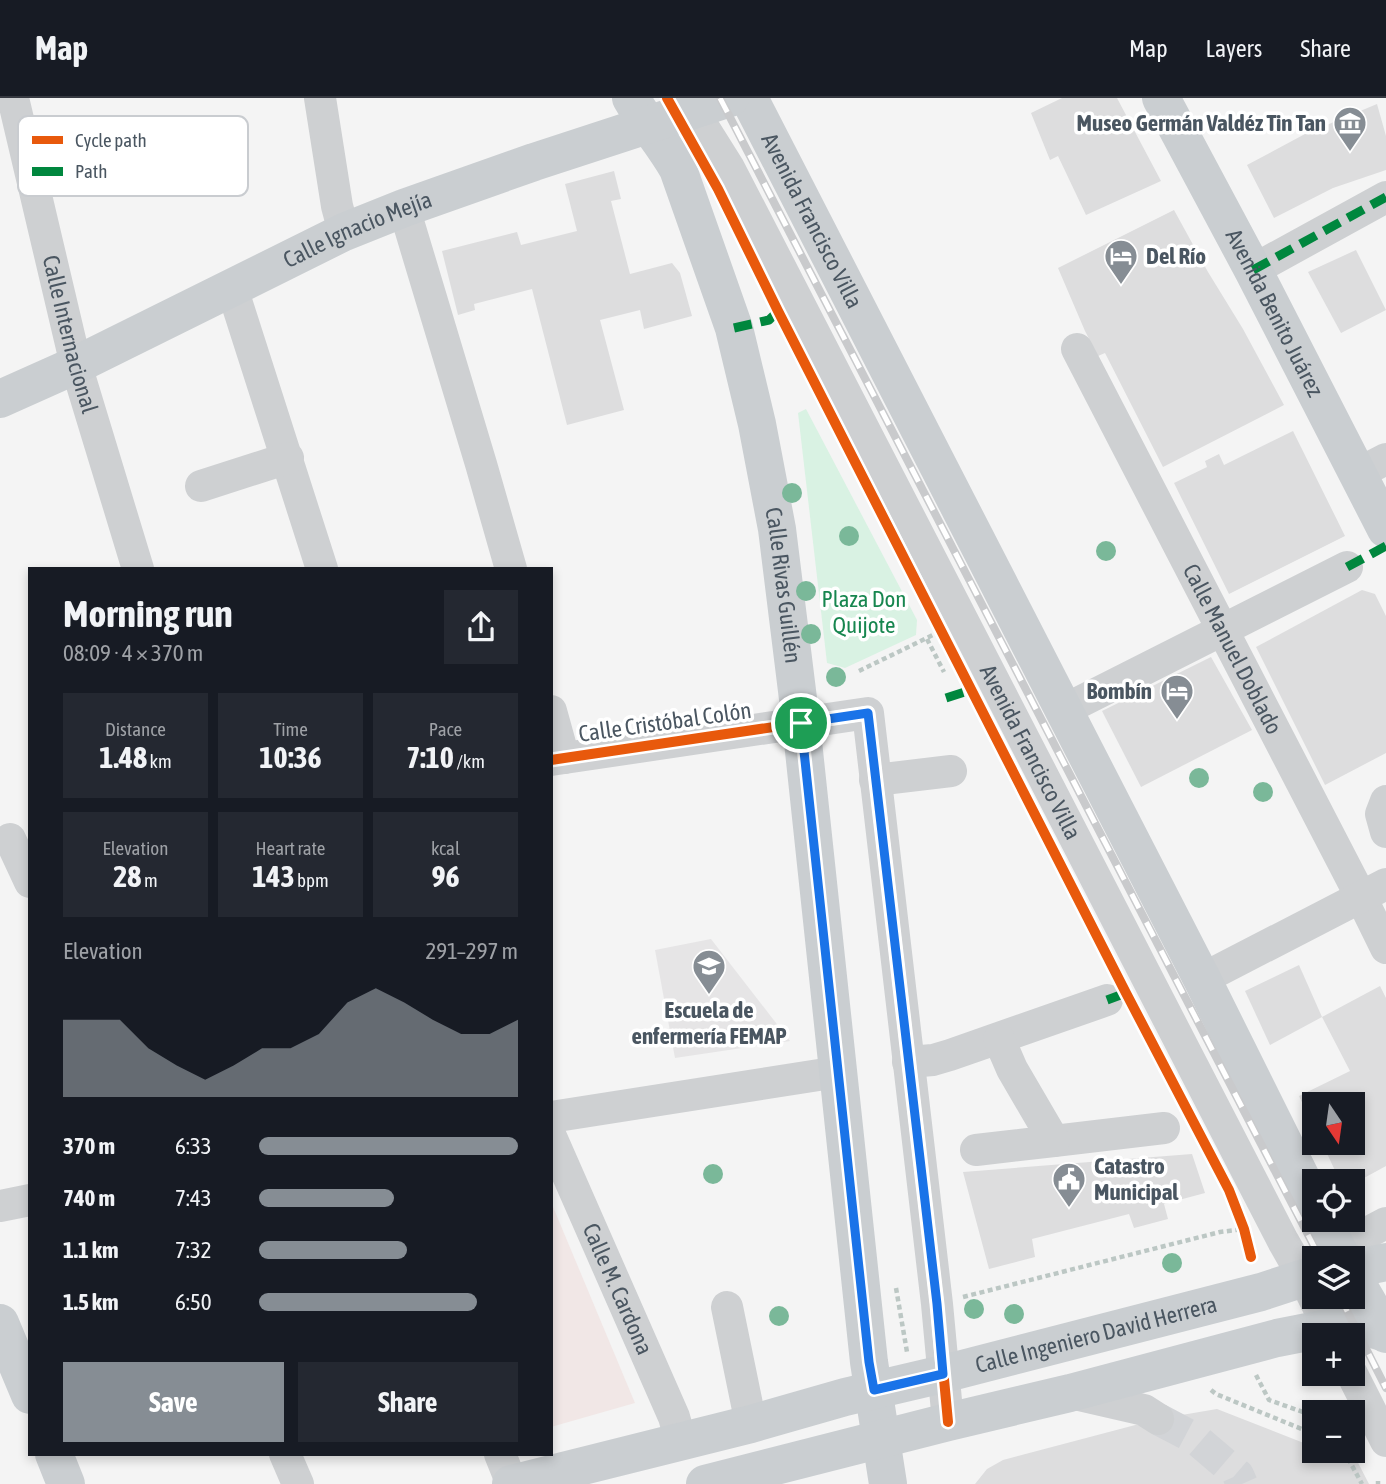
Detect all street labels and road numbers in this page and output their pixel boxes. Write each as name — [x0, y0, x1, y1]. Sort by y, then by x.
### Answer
street label: Avenida Francisco Villa — [756, 129, 868, 313]
street label: Calle Ignacio Mejía — [279, 186, 435, 273]
street label: Avenida Benito Juárez — [1220, 225, 1329, 401]
street label: Calle Internacional — [38, 253, 103, 416]
street label: Calle Rivas Guillén — [760, 505, 806, 665]
street label: Calle Manuel Doblado — [1178, 560, 1287, 738]
street label: Avenida Francisco Villa — [975, 660, 1086, 844]
street label: Calle Cristóbal Colón — [577, 697, 753, 747]
street label: Calle M. Cardona — [578, 1219, 658, 1359]
street label: Calle Ingeniero David Herrera — [973, 1291, 1220, 1378]

